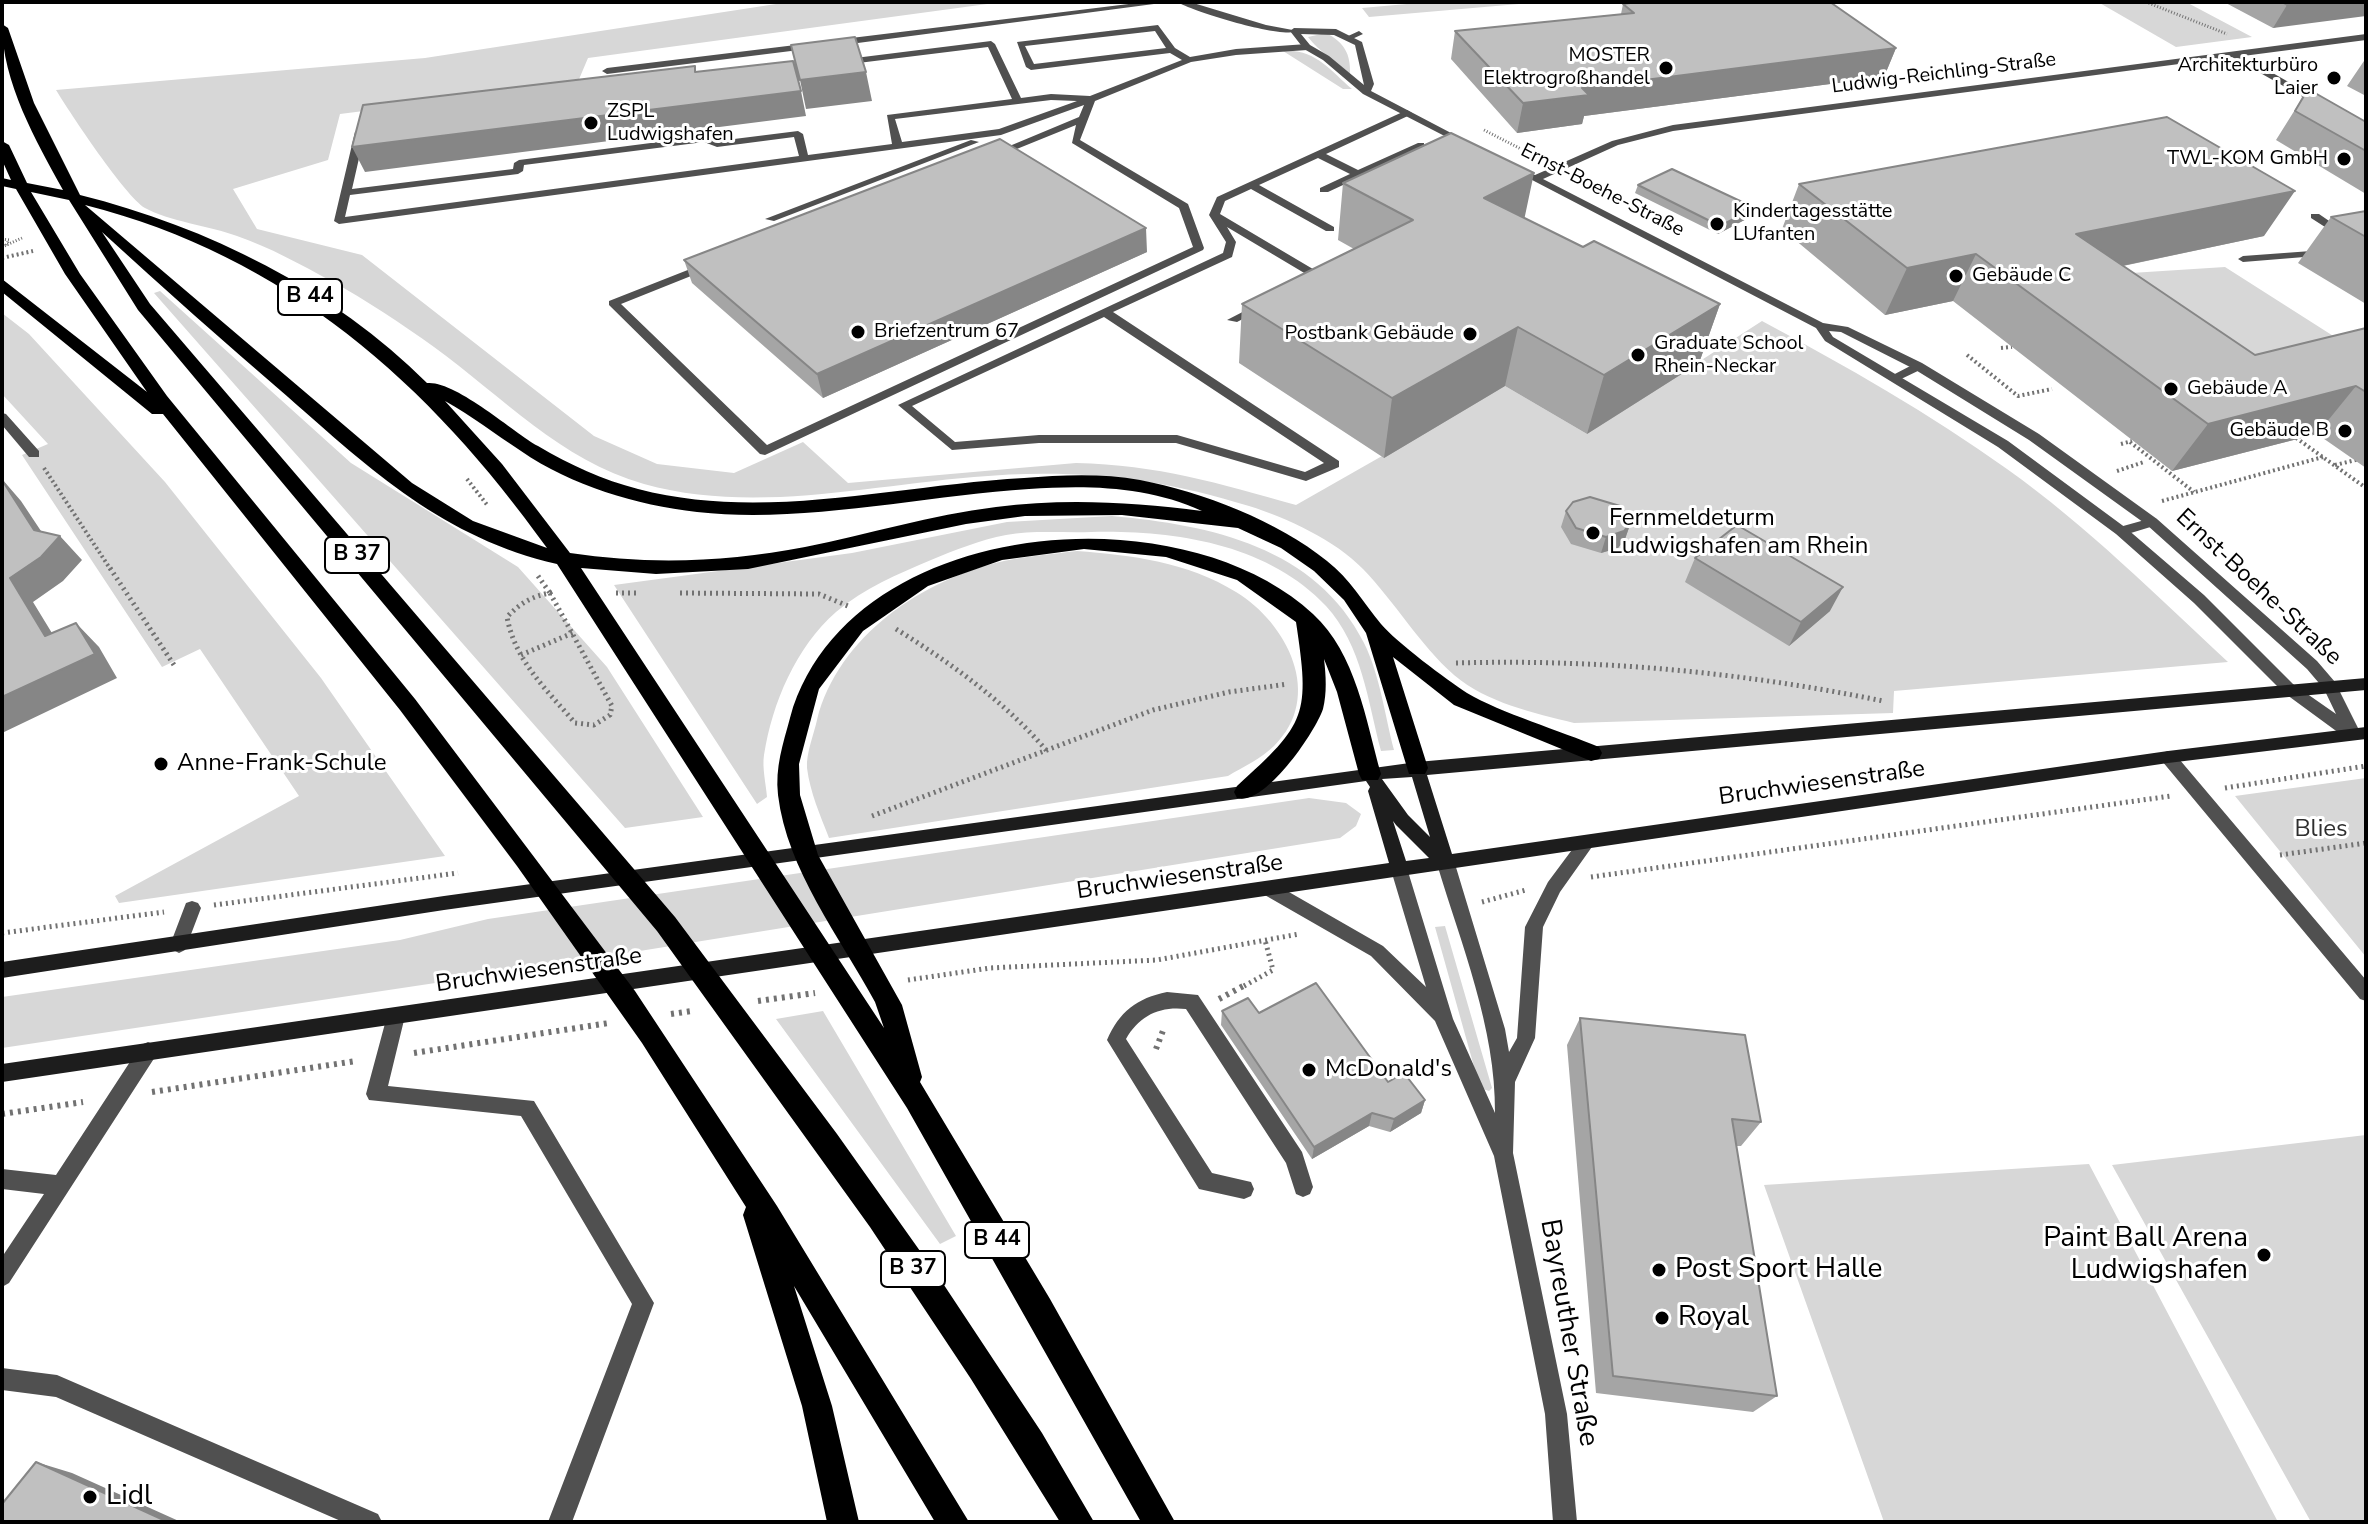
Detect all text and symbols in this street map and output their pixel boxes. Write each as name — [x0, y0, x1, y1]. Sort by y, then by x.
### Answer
place label: MOSTER Elektrogroßhandel — [1483, 44, 1650, 91]
street label: Ludwig-Reichling-Straße — [1830, 48, 2058, 100]
place label: Architekturbüro Laier — [2177, 54, 2318, 101]
marker: MOSTER Elektrogroßhandel — [1657, 59, 1675, 77]
marker: Architekturbüro Laier — [2325, 69, 2343, 87]
place label: ZSPL Ludwigshafen — [607, 100, 734, 147]
marker: ZSPL Ludwigshafen — [582, 114, 600, 132]
street label: Ernst-Boehe-Straße — [1516, 139, 1688, 243]
place label: TWL-KOM GmbH — [2167, 147, 2328, 171]
marker: TWL-KOM GmbH — [2335, 150, 2353, 168]
place label: Kindertagesstätte LUfanten — [1733, 200, 1892, 247]
marker: Kindertagesstätte LUfanten — [1708, 215, 1726, 233]
place label: Gebäude C — [1972, 264, 2072, 288]
marker: Gebäude C — [1947, 267, 1965, 285]
road number: B 44 — [278, 279, 342, 315]
place label: Briefzentrum 67 — [874, 320, 1019, 344]
place label: Postbank Gebäude — [1284, 322, 1454, 346]
marker: Briefzentrum 67 — [849, 323, 867, 341]
marker: Postbank Gebäude — [1461, 325, 1479, 343]
place label: Graduate School Rhein-Neckar — [1654, 332, 1803, 379]
marker: Graduate School Rhein-Neckar — [1629, 346, 1647, 364]
place label: Gebäude A — [2187, 377, 2288, 401]
marker: Gebäude A — [2162, 380, 2180, 398]
place label: Gebäude B — [2229, 419, 2329, 443]
marker: Gebäude B — [2336, 422, 2354, 440]
street label: Ernst-Boehe-Straße — [2169, 504, 2347, 672]
place label: Fernmeldeturm Ludwigshafen am Rhein — [1609, 505, 1868, 561]
marker: Fernmeldeturm Ludwigshafen am Rhein — [1584, 524, 1602, 542]
road number: B 37 — [325, 537, 389, 573]
place label: Anne-Frank-Schule — [177, 750, 386, 778]
marker: Anne-Frank-Schule — [152, 755, 170, 773]
street label: Bruchwiesenstraße — [1717, 755, 1927, 813]
park label: Blies — [2294, 816, 2348, 844]
street label: Bruchwiesenstraße — [1075, 849, 1285, 907]
street label: Bruchwiesenstraße — [434, 942, 644, 1000]
place label: McDonald's — [1325, 1056, 1452, 1084]
marker: McDonald's — [1300, 1061, 1318, 1079]
street label: Bayreuther Straße — [1531, 1217, 1605, 1449]
road number: B 44 — [965, 1222, 1029, 1258]
place label: Paint Ball Arena Ludwigshafen — [2043, 1222, 2248, 1288]
marker: Paint Ball Arena Ludwigshafen — [2255, 1246, 2273, 1264]
road number: B 37 — [881, 1251, 945, 1287]
place label: Post Sport Halle — [1675, 1253, 1882, 1287]
marker: Post Sport Halle — [1650, 1261, 1668, 1279]
place label: Royal — [1678, 1301, 1749, 1335]
marker: Royal — [1653, 1309, 1671, 1327]
place label: Lidl — [106, 1480, 152, 1514]
marker: Lidl — [81, 1488, 99, 1506]

